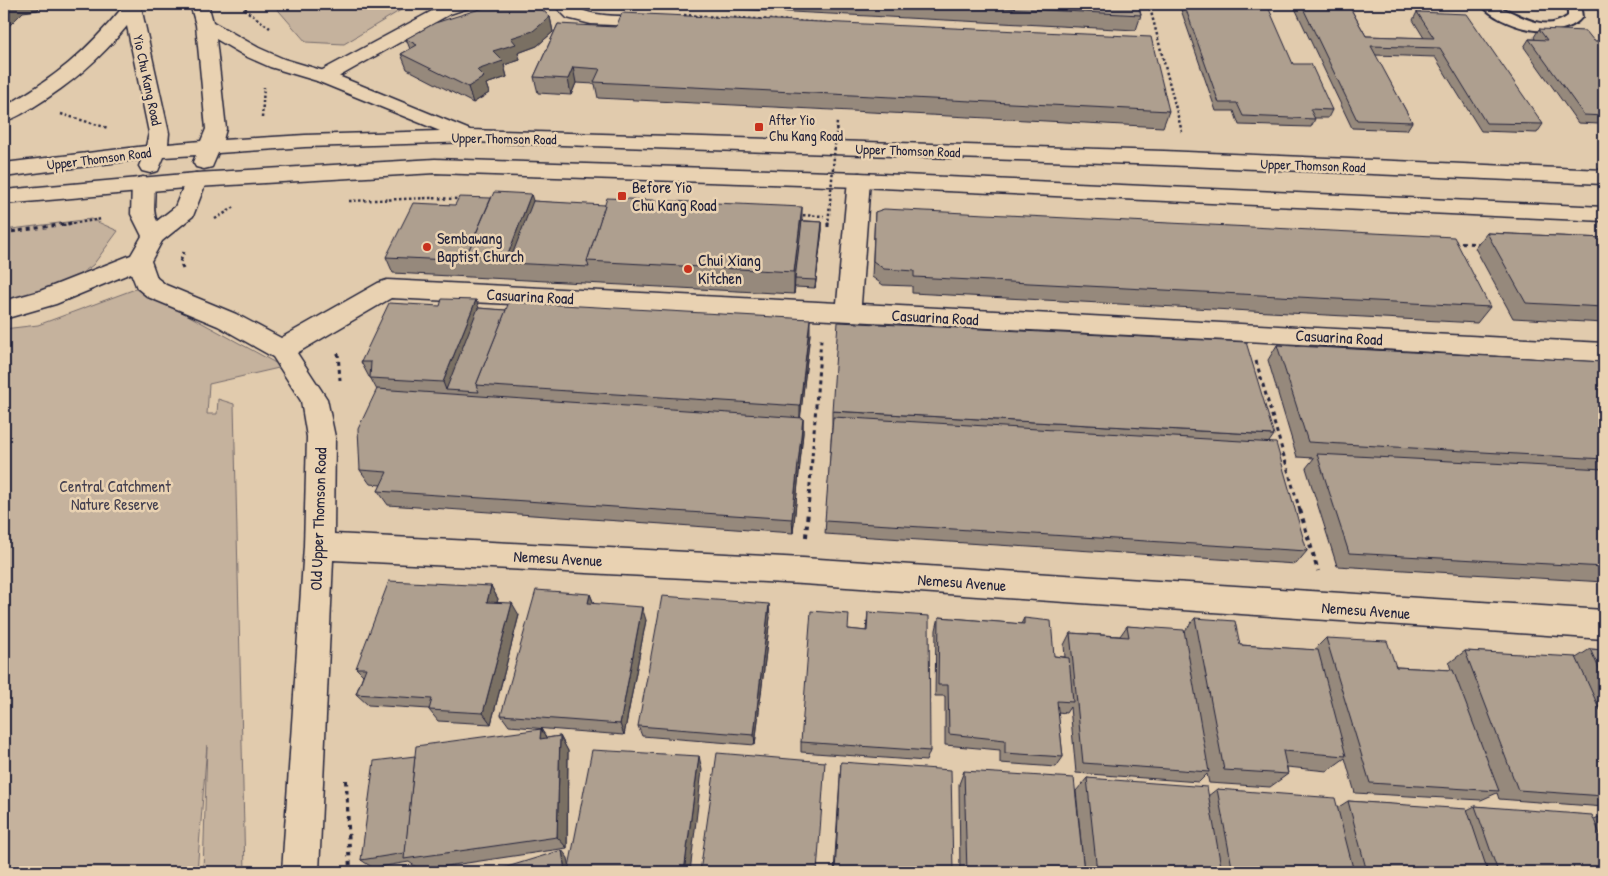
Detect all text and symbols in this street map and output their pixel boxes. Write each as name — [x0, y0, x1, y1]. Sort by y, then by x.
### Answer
street label: Yio Chu Kang Road — [128, 33, 167, 128]
place label: After Yio Chu Kang Road — [769, 110, 843, 146]
marker: After Yio Chu Kang Road — [753, 121, 765, 133]
street label: Upper Thomson Road — [451, 128, 557, 149]
street label: Upper Thomson Road — [855, 139, 961, 162]
street label: Upper Thomson Road — [46, 142, 153, 175]
street label: Upper Thomson Road — [1260, 154, 1366, 177]
place label: Before Yio Chu Kang Road — [632, 176, 716, 216]
marker: Before Yio Chu Kang Road — [616, 190, 628, 202]
place label: Sembawang Baptist Church — [437, 227, 524, 267]
marker: Sembawang Baptist Church — [421, 241, 433, 253]
place label: Chui Xiang Kitchen — [698, 249, 761, 289]
marker: Chui Xiang Kitchen — [682, 263, 694, 275]
street label: Casuarina Road — [486, 283, 574, 309]
street label: Casuarina Road — [891, 304, 979, 330]
street label: Casuarina Road — [1295, 324, 1383, 350]
street label: Old Upper Thomson Road — [305, 447, 331, 591]
park label: Central Catchment Nature Reserve — [59, 475, 171, 515]
street label: Nemesu Avenue — [513, 545, 604, 571]
street label: Nemesu Avenue — [917, 568, 1008, 596]
street label: Nemesu Avenue — [1321, 596, 1412, 624]

